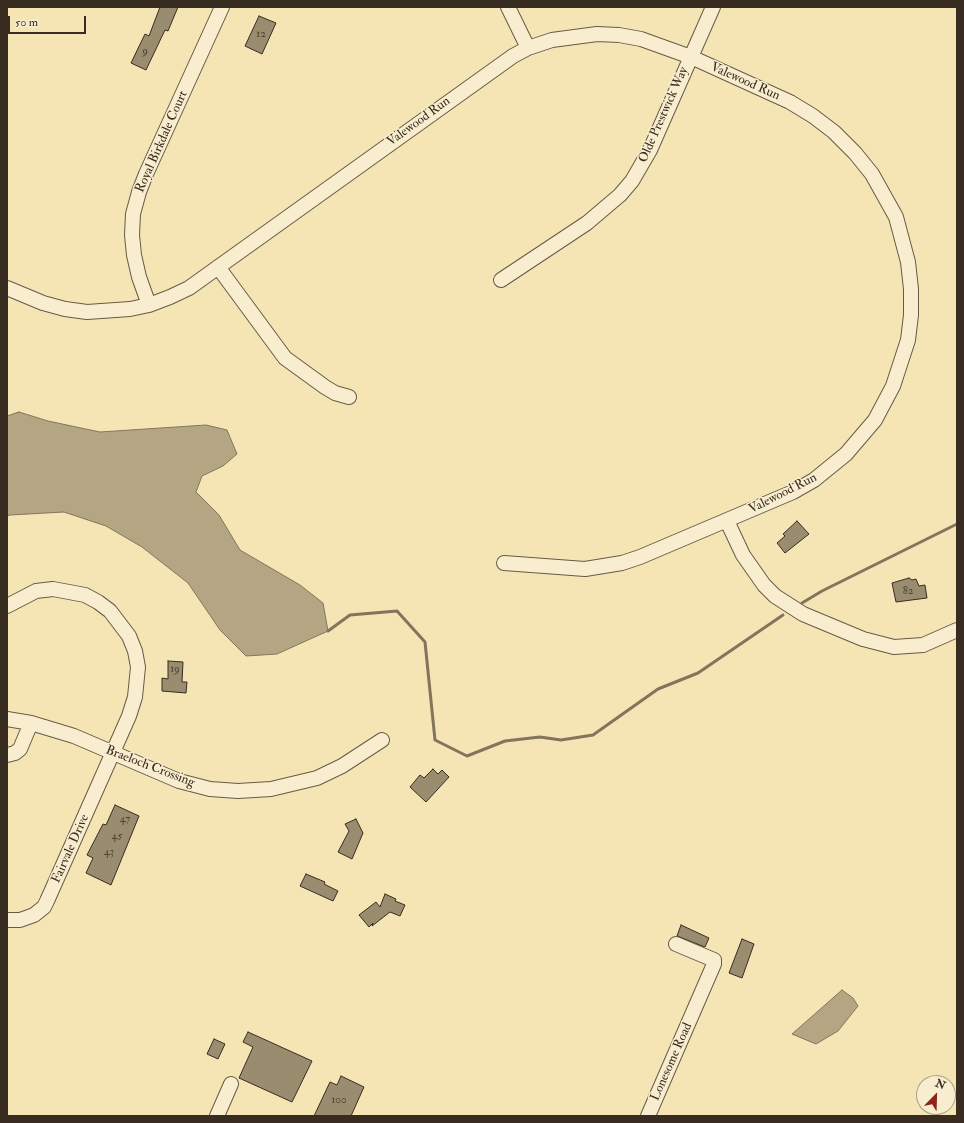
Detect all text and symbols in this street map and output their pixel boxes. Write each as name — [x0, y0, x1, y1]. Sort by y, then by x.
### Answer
scale bar — [10, 8, 88, 34]
text: 50 m — [15, 15, 38, 30]
house number: 12 — [256, 28, 266, 42]
house number: 9 — [142, 45, 148, 59]
street label: Valewood Run — [708, 60, 782, 104]
street label: Olde Prestwick Way — [636, 65, 692, 165]
street label: Royal Birkdale Court — [133, 89, 191, 195]
street label: Valewood Run — [384, 94, 454, 150]
street label: Valewood Run — [746, 470, 820, 518]
house number: 82 — [903, 585, 913, 599]
house number: 19 — [170, 663, 180, 677]
street label: Braeloch Crossing — [103, 743, 197, 791]
street label: Fairvale Drive — [49, 812, 93, 886]
house number: 47 — [120, 813, 130, 827]
house number: 45 — [112, 830, 122, 844]
house number: 43 — [104, 846, 114, 860]
street label: Lonesome Road — [648, 1020, 696, 1104]
north arrow — [916, 1075, 956, 1115]
text: N — [933, 1077, 948, 1092]
house number: 100 — [331, 1094, 347, 1108]

